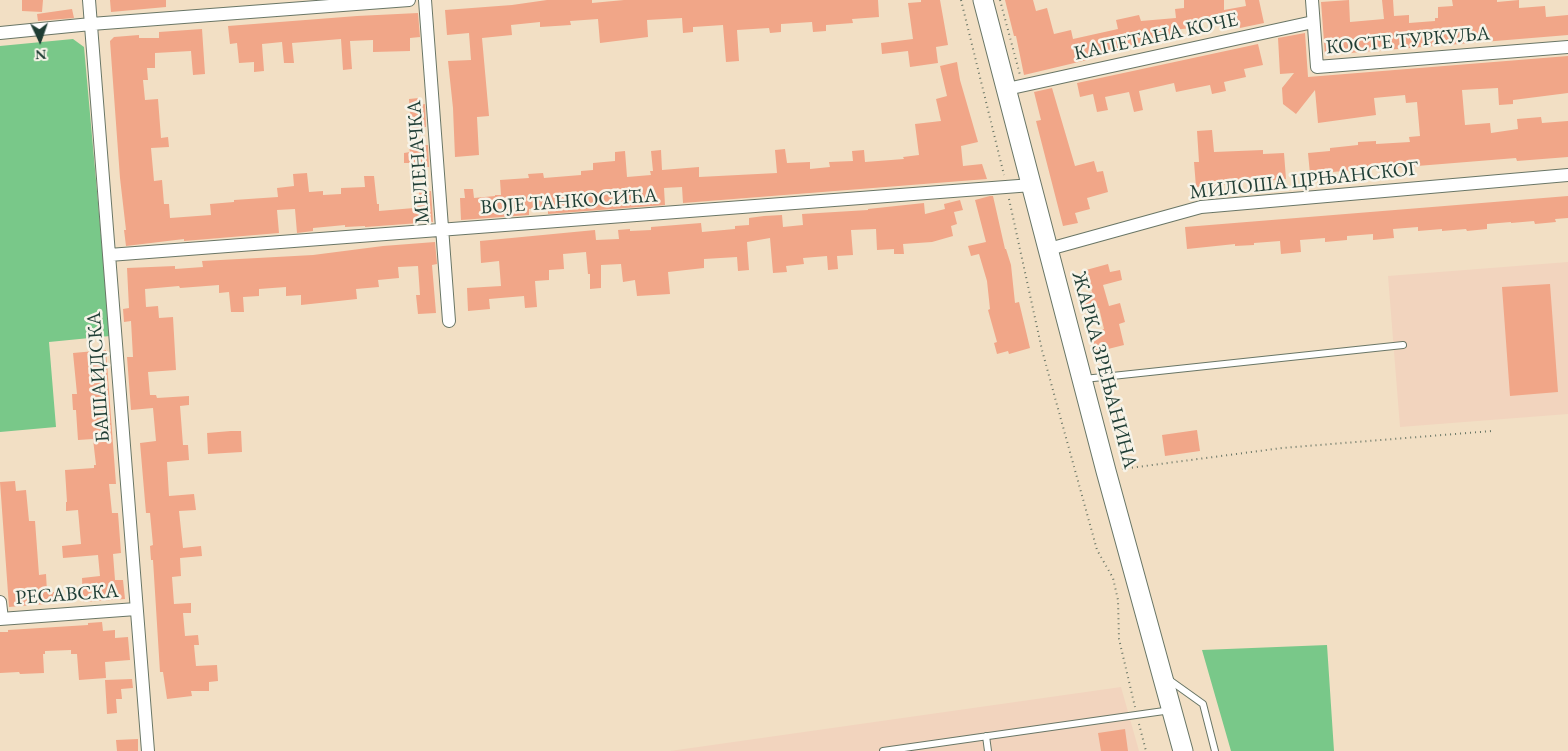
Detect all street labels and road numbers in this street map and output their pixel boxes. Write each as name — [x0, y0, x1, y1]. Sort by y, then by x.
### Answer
street label: КАПЕТАНА КОЧЕ — [1072, 8, 1240, 66]
street label: КОСТЕ ТУРКУЉА — [1325, 22, 1491, 60]
street label: МЕЛЕНАЧКА — [403, 100, 435, 224]
street label: МИЛОША ЦРЊАНСКОГ — [1188, 157, 1420, 205]
street label: ВОЈЕ ТАНКОСИЋА — [479, 184, 659, 220]
street label: ЖАРКА ЗРЕЊАНИНА — [1066, 269, 1142, 471]
street label: БАШАИДСКА — [82, 311, 116, 443]
street label: РЕСАВСКА — [15, 579, 119, 611]

